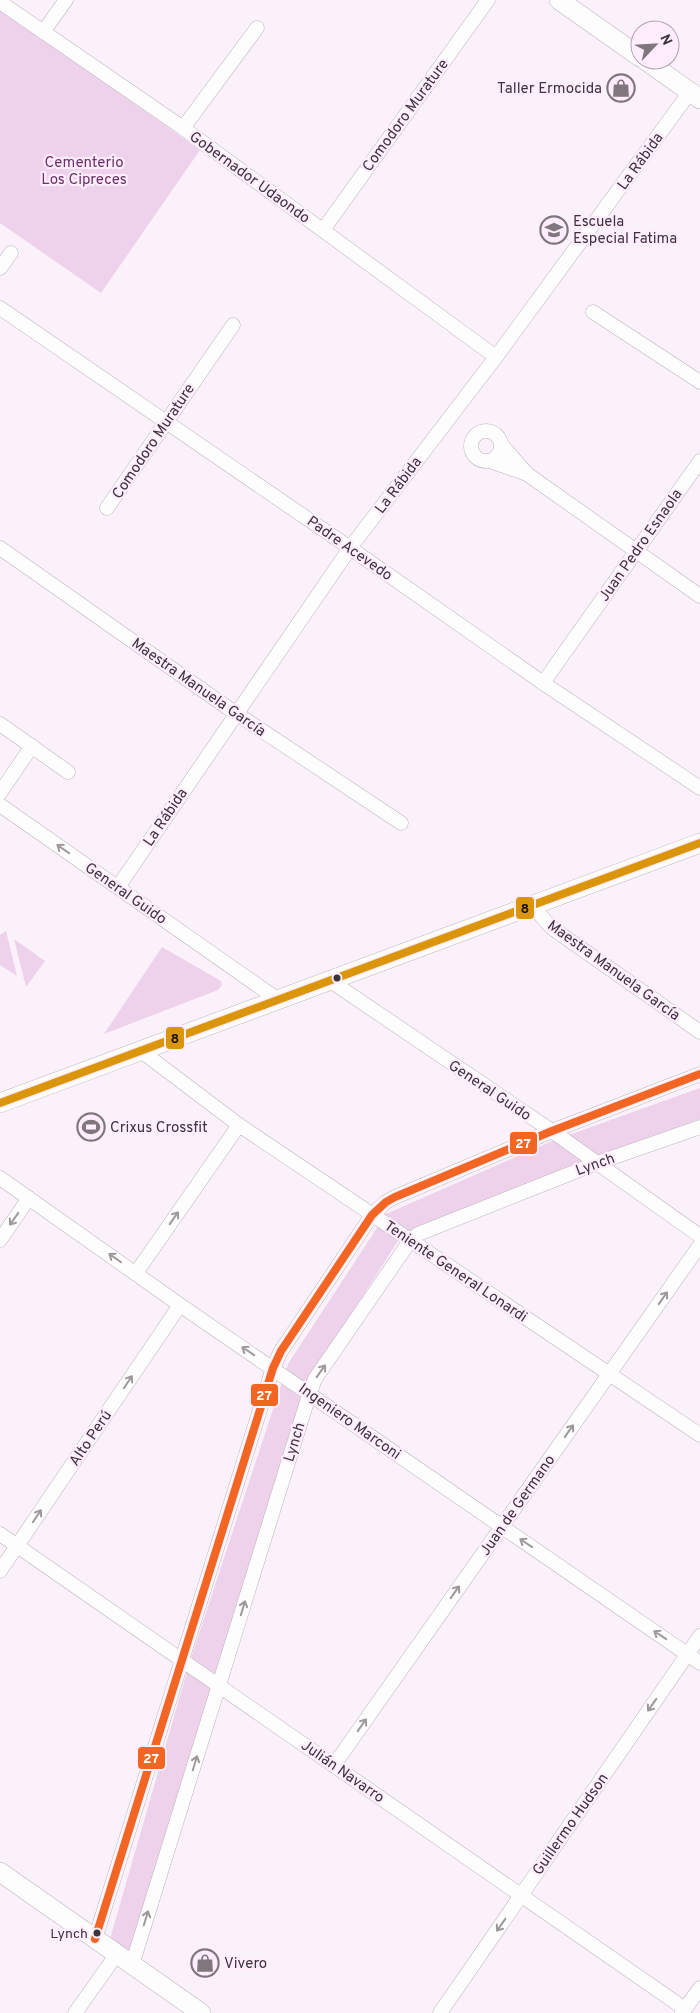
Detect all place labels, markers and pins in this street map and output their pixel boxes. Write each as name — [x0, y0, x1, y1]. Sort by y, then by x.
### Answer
shop icon: Taller Ermocida — [606, 73, 636, 103]
place label: Taller Ermocida — [497, 80, 602, 99]
place label: Escuela Especial Fatima — [573, 213, 677, 249]
school or university icon: Escuela Especial Fatima — [539, 215, 569, 245]
unlabelled marker — [332, 973, 342, 983]
sports icon: Crixus Crossfit — [76, 1112, 106, 1142]
place label: Crixus Crossfit — [110, 1119, 208, 1138]
place label: Lynch — [50, 1926, 88, 1943]
marker: Lynch — [92, 1928, 102, 1938]
shop icon: Vivero — [190, 1948, 220, 1978]
place label: Vivero — [224, 1955, 267, 1974]

